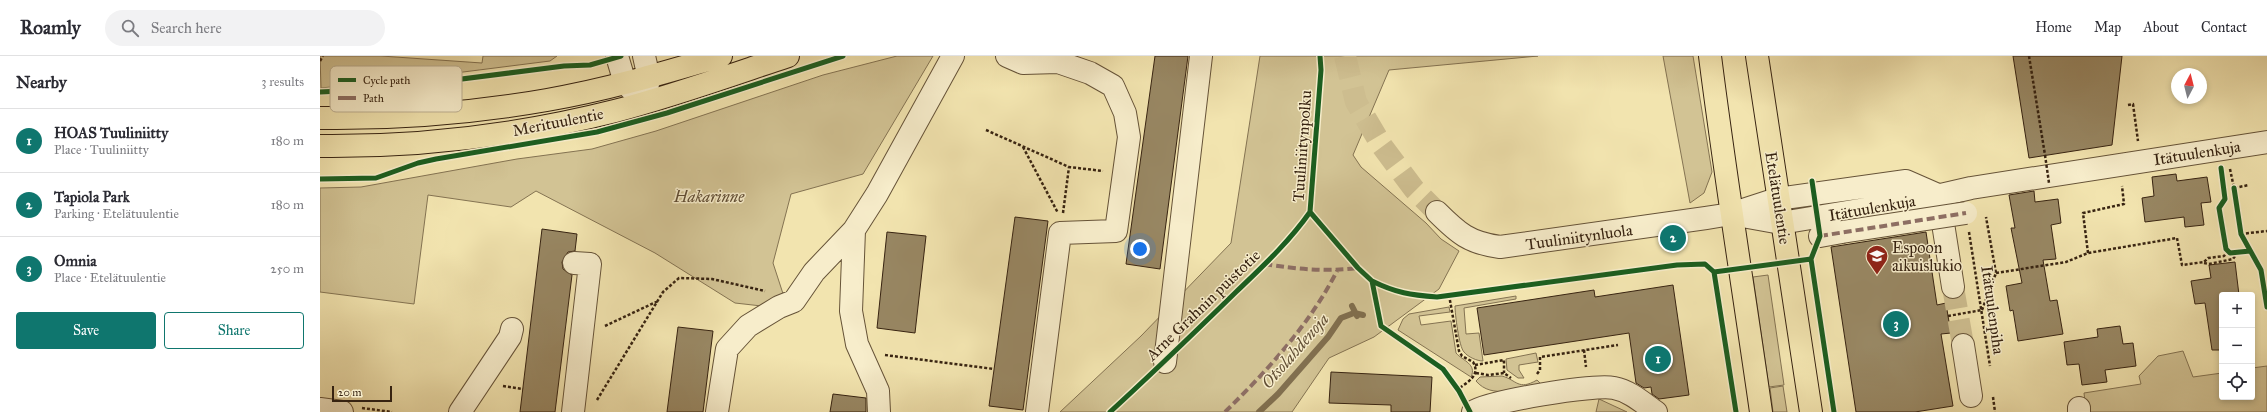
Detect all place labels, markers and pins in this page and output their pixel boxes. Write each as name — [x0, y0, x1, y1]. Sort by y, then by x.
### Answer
pin: 2 — [1660, 223, 1686, 253]
place label: Espoon aikuislukio — [1892, 238, 1962, 275]
school or university icon: Espoon aikuislukio — [1864, 243, 1890, 276]
pin: 3 — [1883, 309, 1909, 339]
pin: 1 — [1645, 344, 1671, 374]

